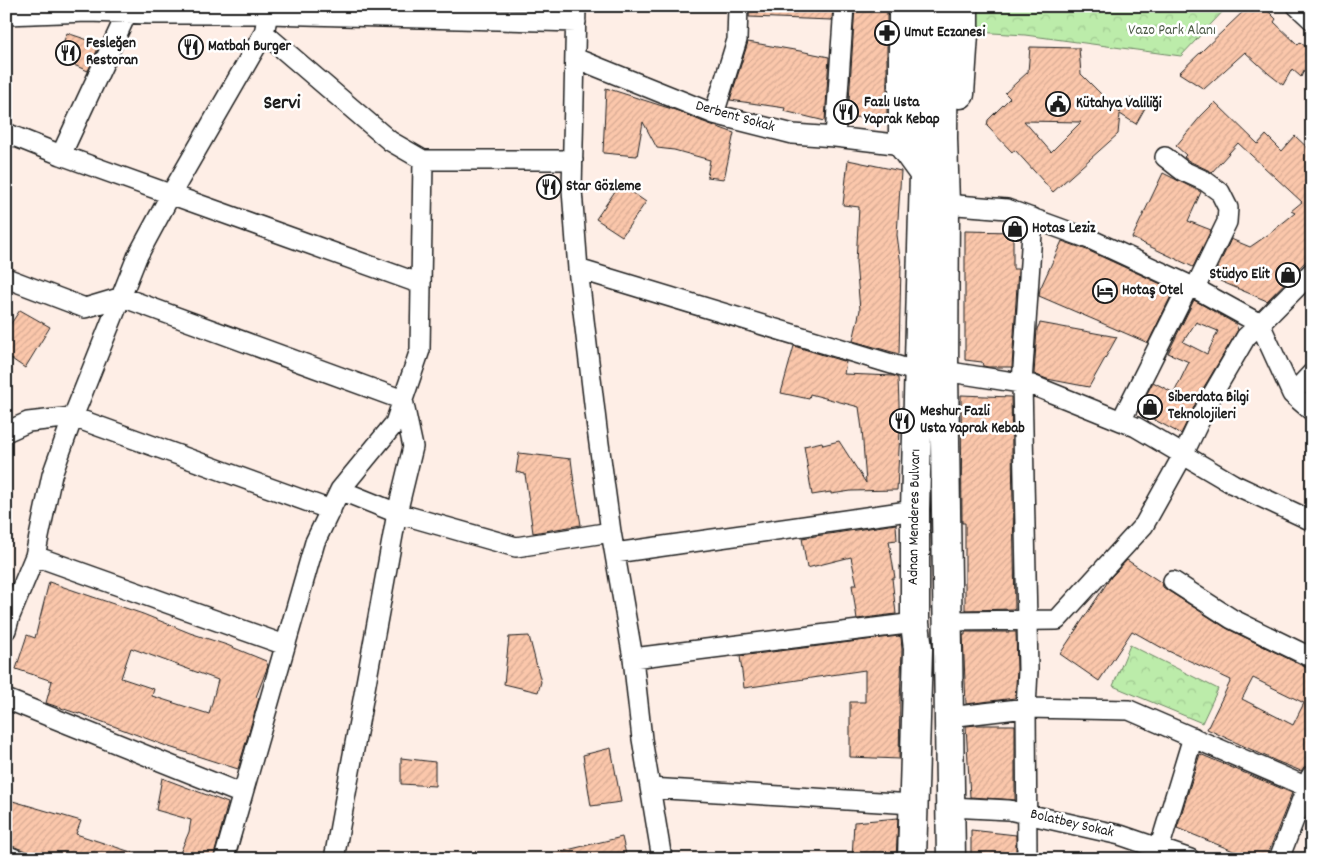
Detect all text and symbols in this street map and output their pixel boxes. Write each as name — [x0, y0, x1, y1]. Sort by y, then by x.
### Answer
pharmacy icon: Umut Eczanesi — [874, 20, 900, 46]
park label: Vazo Park Alanı — [1128, 20, 1216, 42]
place label: Umut Eczanesi — [904, 22, 985, 44]
place label: Fesleğen Restoran — [86, 33, 138, 72]
restaurant icon: Matbah Burger — [178, 34, 204, 60]
place label: Matbah Burger — [208, 36, 292, 58]
restaurant icon: Fesleğen Restoran — [55, 40, 81, 66]
district label: Servi — [263, 90, 301, 118]
public building icon: Kütahya Valiliği — [1045, 91, 1071, 117]
place label: Fazlı Usta Yaprak Kebap — [863, 92, 940, 131]
place label: Kütahya Valiliği — [1076, 93, 1162, 115]
street label: Derbent Sokak — [693, 95, 777, 139]
restaurant icon: Fazlı Usta Yaprak Kebap — [833, 99, 859, 125]
restaurant icon: Star Gözleme — [536, 174, 562, 200]
place label: Star Gözleme — [566, 176, 642, 198]
shop icon: Hotas Leziz — [1002, 216, 1028, 242]
place label: Hotas Leziz — [1032, 218, 1096, 240]
shop icon: Stüdyo Elit — [1275, 262, 1301, 288]
place label: Stüdyo Elit — [1210, 264, 1270, 286]
hotel icon: Hotaş Otel — [1092, 278, 1118, 304]
place label: Hotaş Otel — [1122, 280, 1184, 302]
place label: Siberdata Bilgi Teknolojileri — [1168, 387, 1249, 426]
shop icon: Siberdata Bilgi Teknolojileri — [1137, 394, 1163, 420]
place label: Meshur Fazli Usta Yaprak Kebab — [920, 401, 1025, 440]
restaurant icon: Meshur Fazli Usta Yaprak Kebab — [889, 408, 915, 434]
street label: Adnan Menderes Bulvarı — [903, 448, 927, 585]
street label: Bolatbey Sokak — [1028, 804, 1116, 844]

